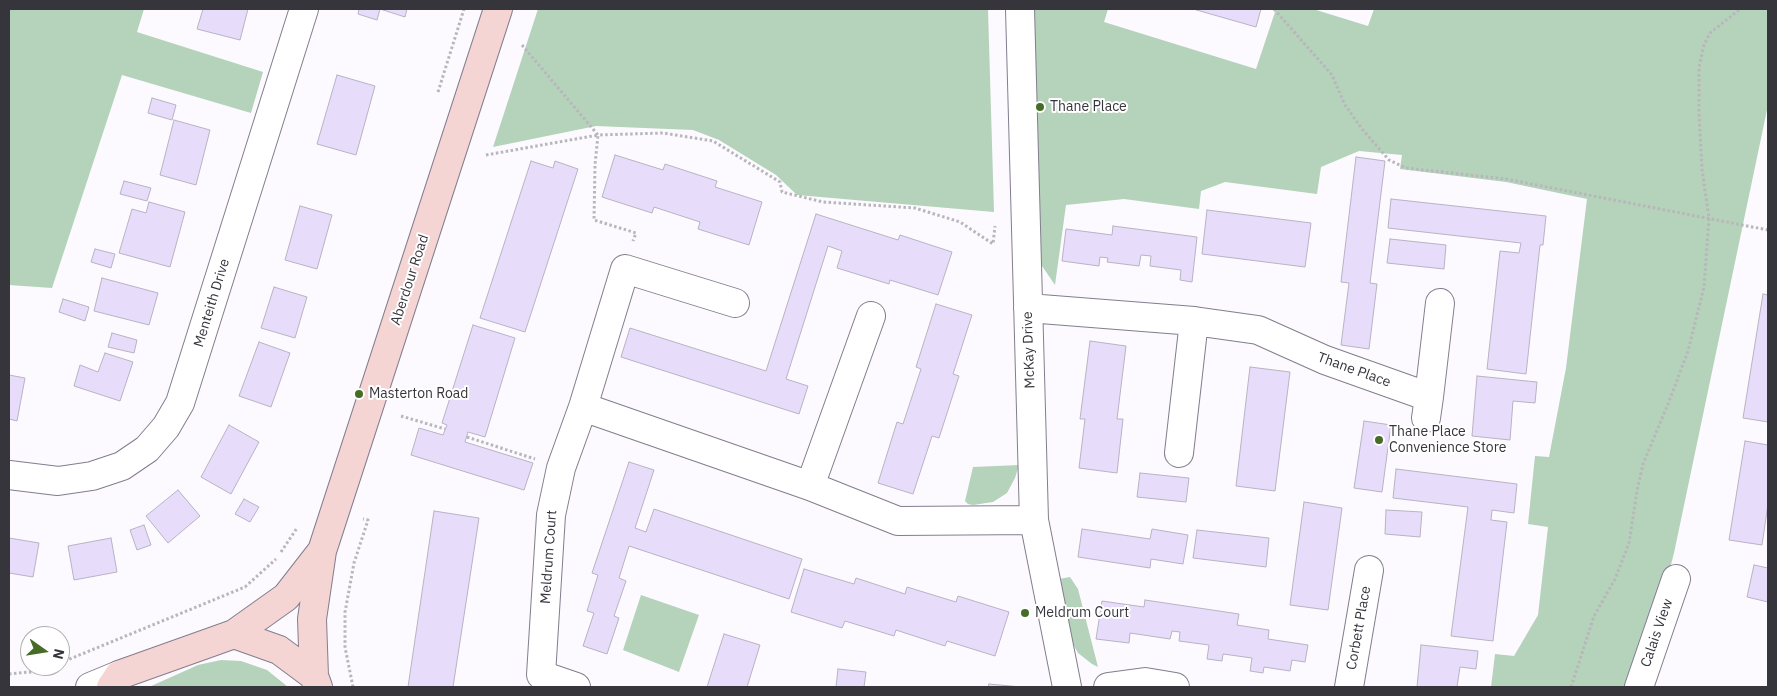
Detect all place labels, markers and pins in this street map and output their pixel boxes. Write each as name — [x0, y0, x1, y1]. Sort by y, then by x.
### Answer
place label: Thane Place — [1050, 99, 1127, 115]
marker: Thane Place — [1034, 101, 1046, 113]
place label: Masterton Road — [369, 386, 468, 402]
marker: Masterton Road — [353, 388, 365, 400]
place label: Thane Place Convenience Store — [1389, 424, 1506, 457]
marker: Thane Place Convenience Store — [1373, 434, 1385, 446]
place label: Meldrum Court — [1035, 605, 1129, 621]
marker: Meldrum Court — [1019, 607, 1031, 619]

